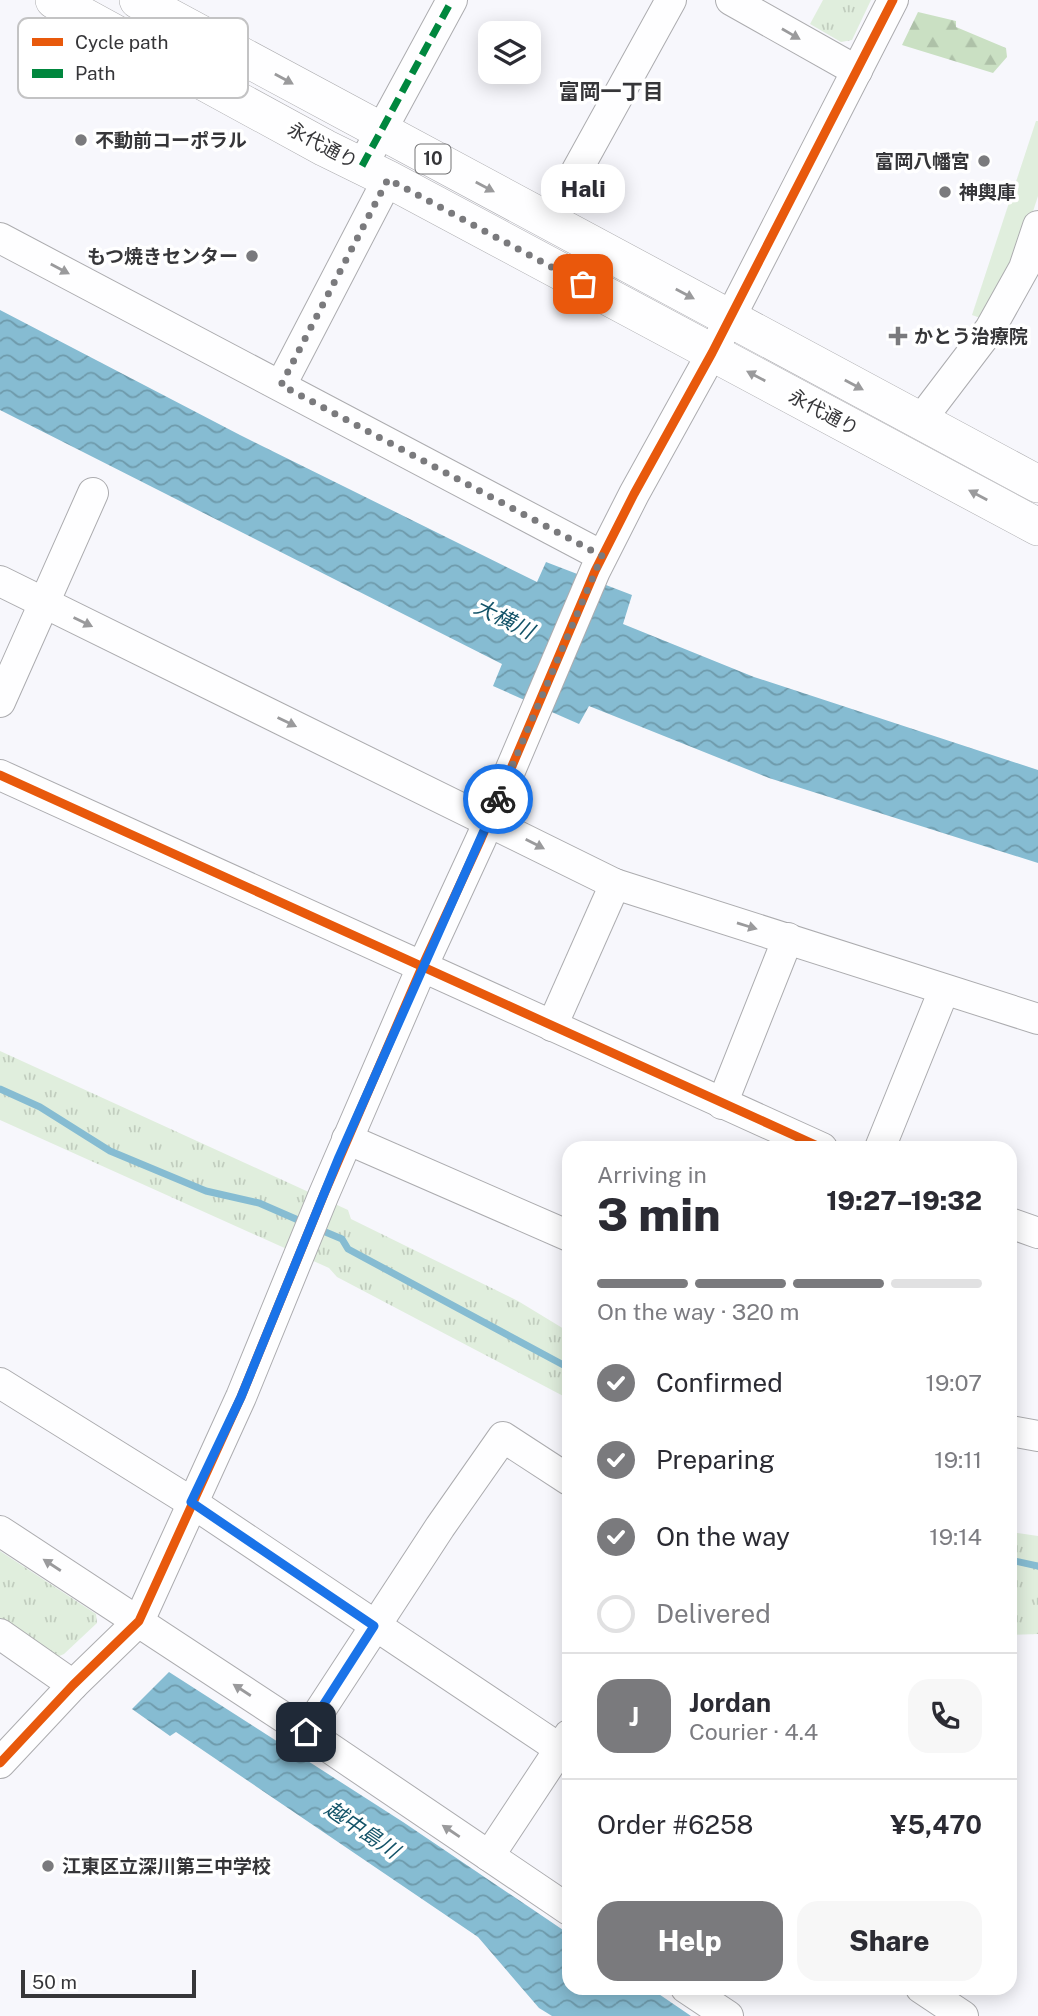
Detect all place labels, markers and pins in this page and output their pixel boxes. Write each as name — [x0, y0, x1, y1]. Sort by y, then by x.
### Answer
place label: 不動前コーポラル — [95, 129, 247, 151]
marker: 不動前コーポラル — [73, 132, 89, 148]
place label: 富岡八幡宮 — [875, 150, 970, 172]
marker: 富岡八幡宮 — [976, 153, 992, 169]
callout: Hali — [541, 165, 625, 214]
place label: 神輿庫 — [959, 181, 1016, 203]
marker: 神輿庫 — [937, 184, 953, 200]
place label: もつ焼きセンター — [87, 245, 238, 267]
marker: もつ焼きセンター — [244, 248, 260, 264]
pin — [553, 254, 613, 314]
place label: かとう治療院 — [914, 325, 1028, 347]
marker: かとう治療院 — [888, 326, 908, 346]
pin — [276, 1702, 336, 1762]
place label: 江東区立深川第三中学校 — [62, 1855, 271, 1877]
marker: 江東区立深川第三中学校 — [40, 1858, 56, 1874]

